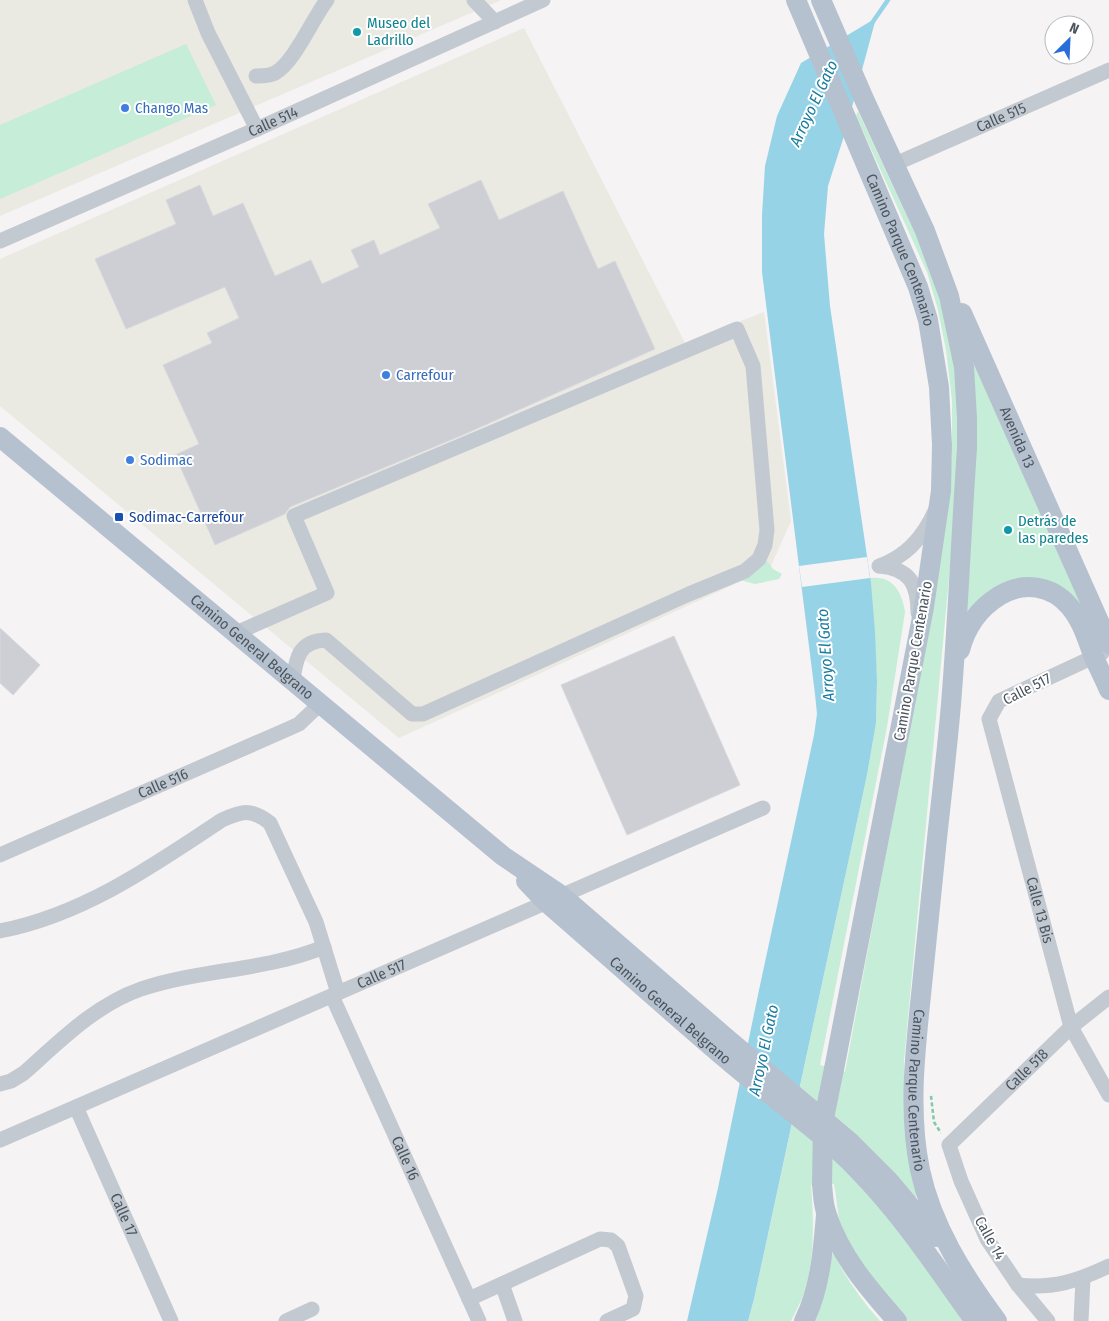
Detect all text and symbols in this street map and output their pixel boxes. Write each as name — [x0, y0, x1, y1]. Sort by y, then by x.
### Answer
place label: Museo del Ladrillo — [367, 14, 430, 49]
north arrow — [1044, 15, 1094, 65]
text: N — [1067, 19, 1081, 38]
marker: Museo del Ladrillo — [351, 26, 363, 38]
water label: Arroyo El Gato — [785, 57, 842, 150]
place label: Chango Mas — [135, 99, 208, 117]
street label: Calle 515 — [974, 99, 1029, 136]
marker: Chango Mas — [119, 102, 131, 114]
street label: Calle 514 — [245, 103, 301, 141]
street label: Camino Parque Centenario — [862, 171, 938, 327]
place label: Carrefour — [396, 366, 454, 384]
marker: Carrefour — [380, 369, 392, 381]
street label: Avenida 13 — [996, 404, 1039, 471]
place label: Sodimac — [140, 451, 193, 469]
marker: Sodimac — [124, 454, 136, 466]
place label: Sodimac-Carrefour — [129, 508, 245, 526]
marker: Sodimac-Carrefour — [113, 511, 125, 523]
place label: Detrás de las paredes — [1018, 512, 1088, 547]
marker: Detrás de las paredes — [1002, 524, 1014, 536]
street label: Camino Parque Centenario — [890, 579, 936, 743]
street label: Camino General Belgrano — [187, 590, 317, 704]
water label: Arroyo El Gato — [813, 608, 838, 703]
street label: Calle 517 — [1000, 669, 1054, 709]
street label: Calle 516 — [135, 765, 191, 803]
street label: Calle 13 Bis — [1022, 875, 1057, 945]
street label: Camino General Belgrano — [606, 953, 735, 1068]
street label: Calle 517 — [354, 955, 409, 993]
water label: Arroyo El Gato — [744, 1003, 782, 1098]
street label: Camino Parque Centenario — [904, 1008, 929, 1173]
street label: Calle 518 — [1001, 1045, 1052, 1095]
street label: Calle 16 — [388, 1133, 423, 1183]
street label: Calle 17 — [106, 1190, 141, 1239]
street label: Calle 14 — [971, 1213, 1009, 1263]

